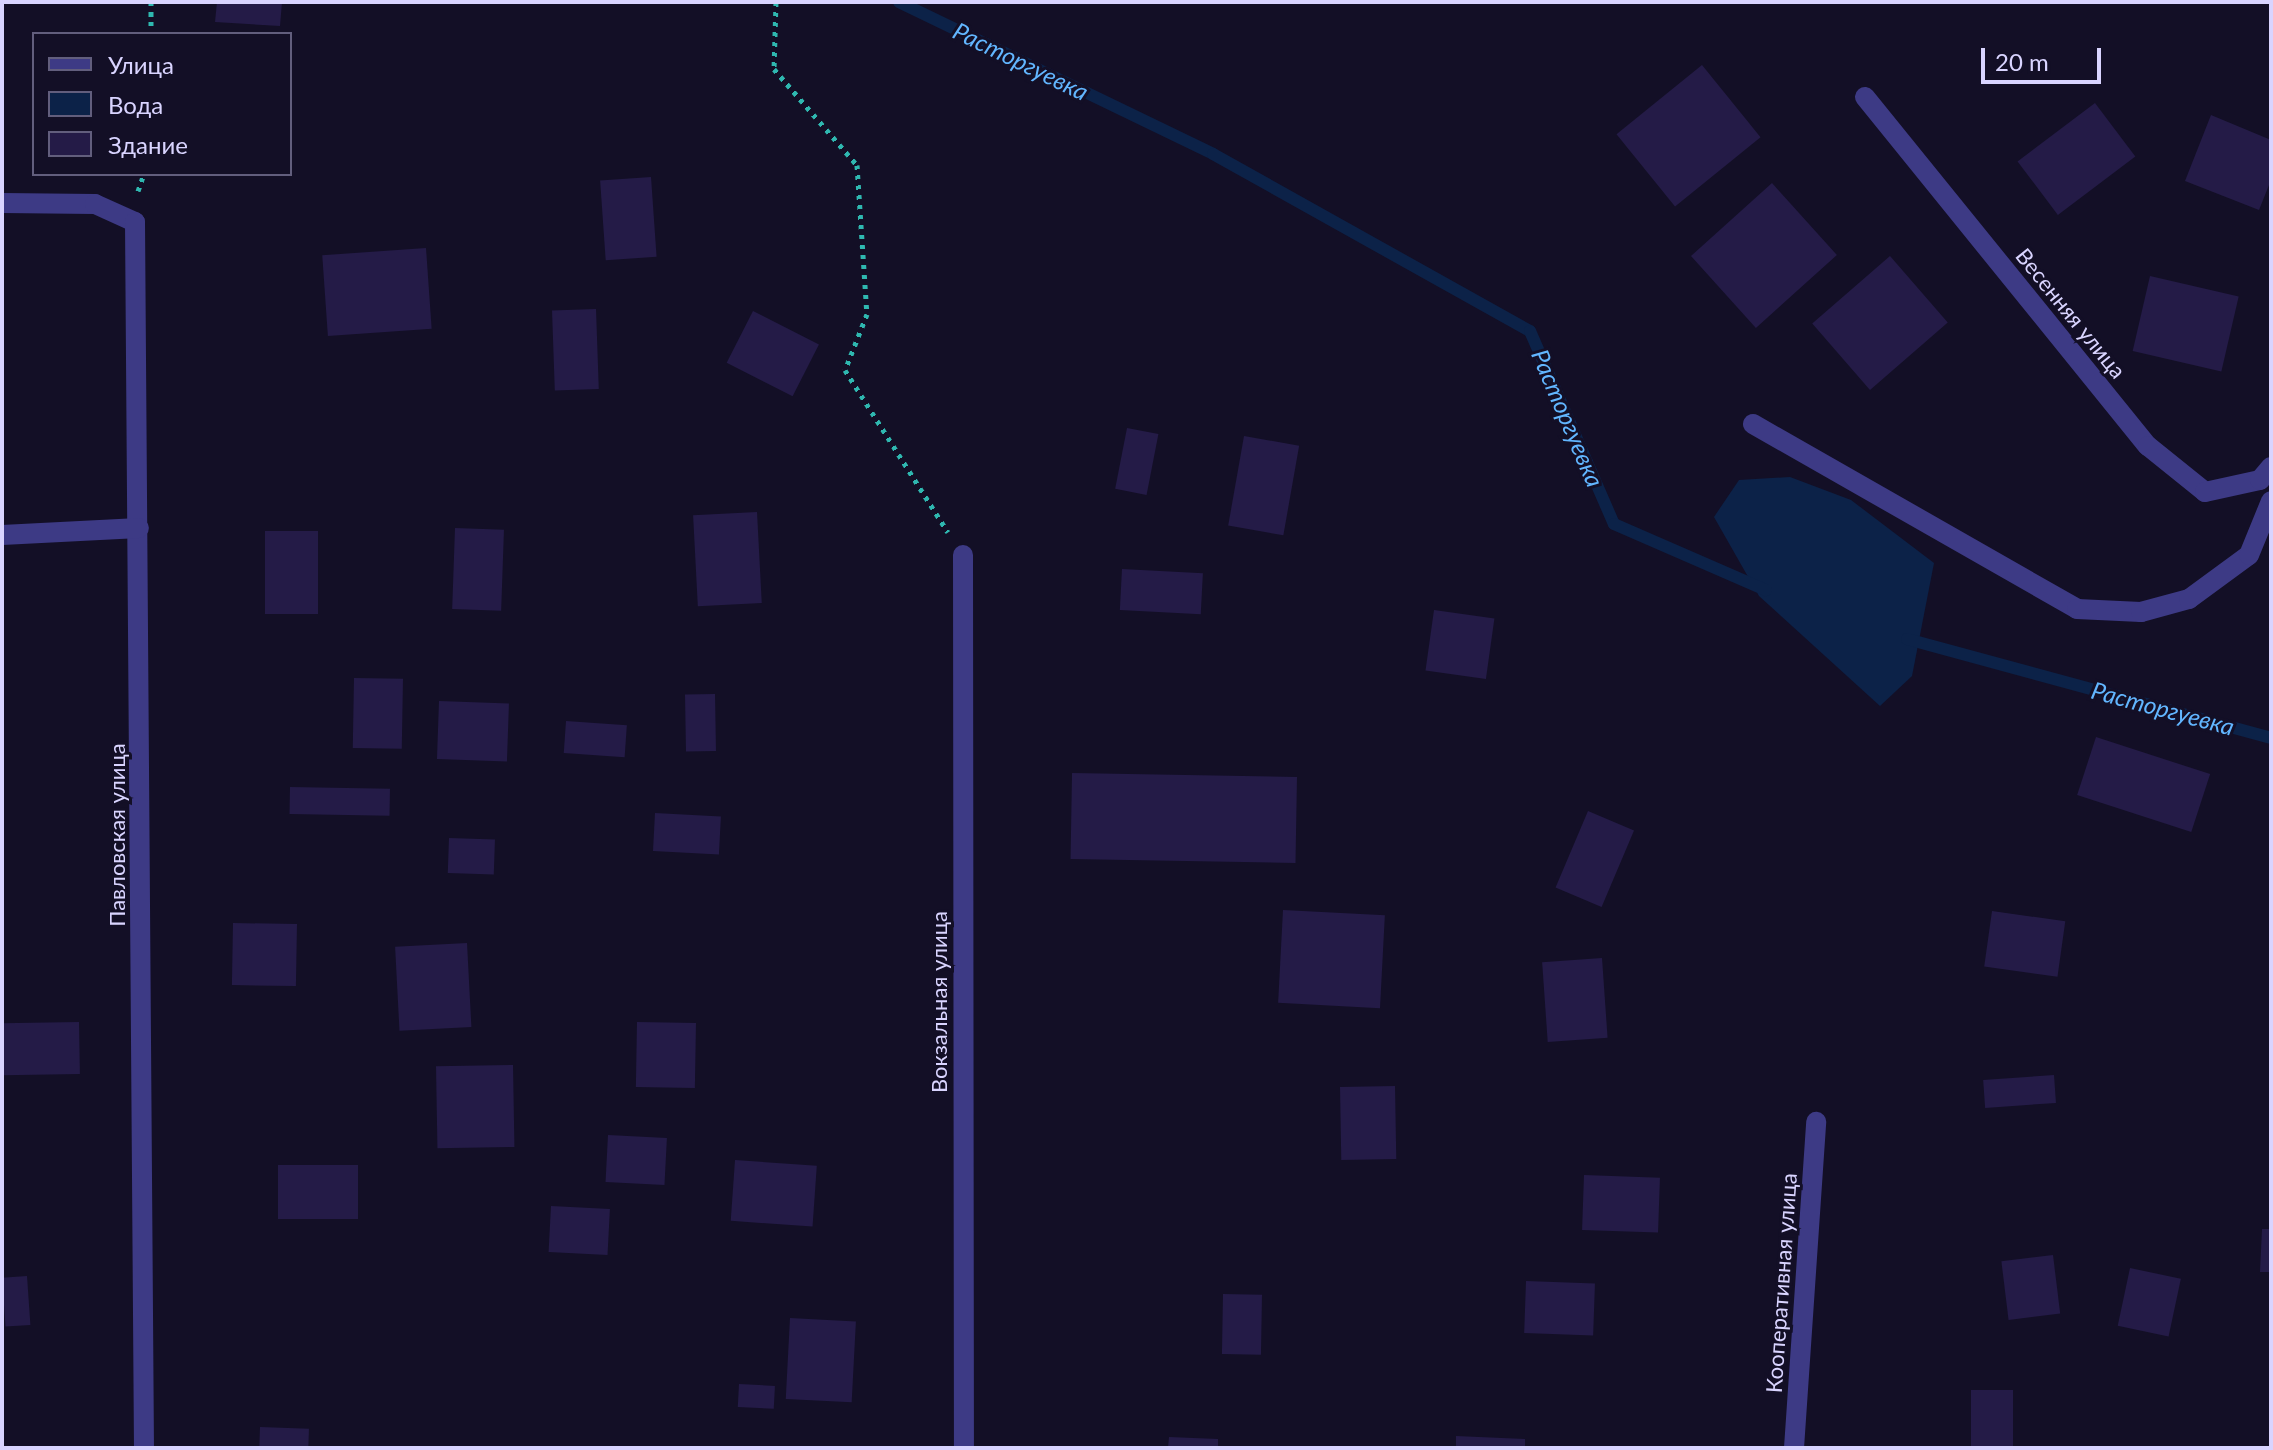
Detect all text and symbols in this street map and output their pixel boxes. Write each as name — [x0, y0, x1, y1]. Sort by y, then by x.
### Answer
water label: Расторгуевка — [949, 16, 1093, 106]
legend — [32, 32, 292, 176]
scale bar — [1985, 32, 2105, 82]
text: 20 m — [1995, 47, 2049, 76]
text: Улица — [108, 50, 174, 79]
text: Вода — [108, 90, 163, 119]
text: Здание — [108, 130, 188, 159]
street label: Весенняя улица — [2010, 243, 2132, 383]
water label: Расторгуевка — [1526, 345, 1610, 491]
water label: Расторгуевка — [2088, 675, 2238, 741]
street label: Павловская улица — [104, 743, 130, 927]
street label: Вокзальная улица — [926, 911, 952, 1093]
street label: Кооперативная улица — [1760, 1172, 1802, 1394]

